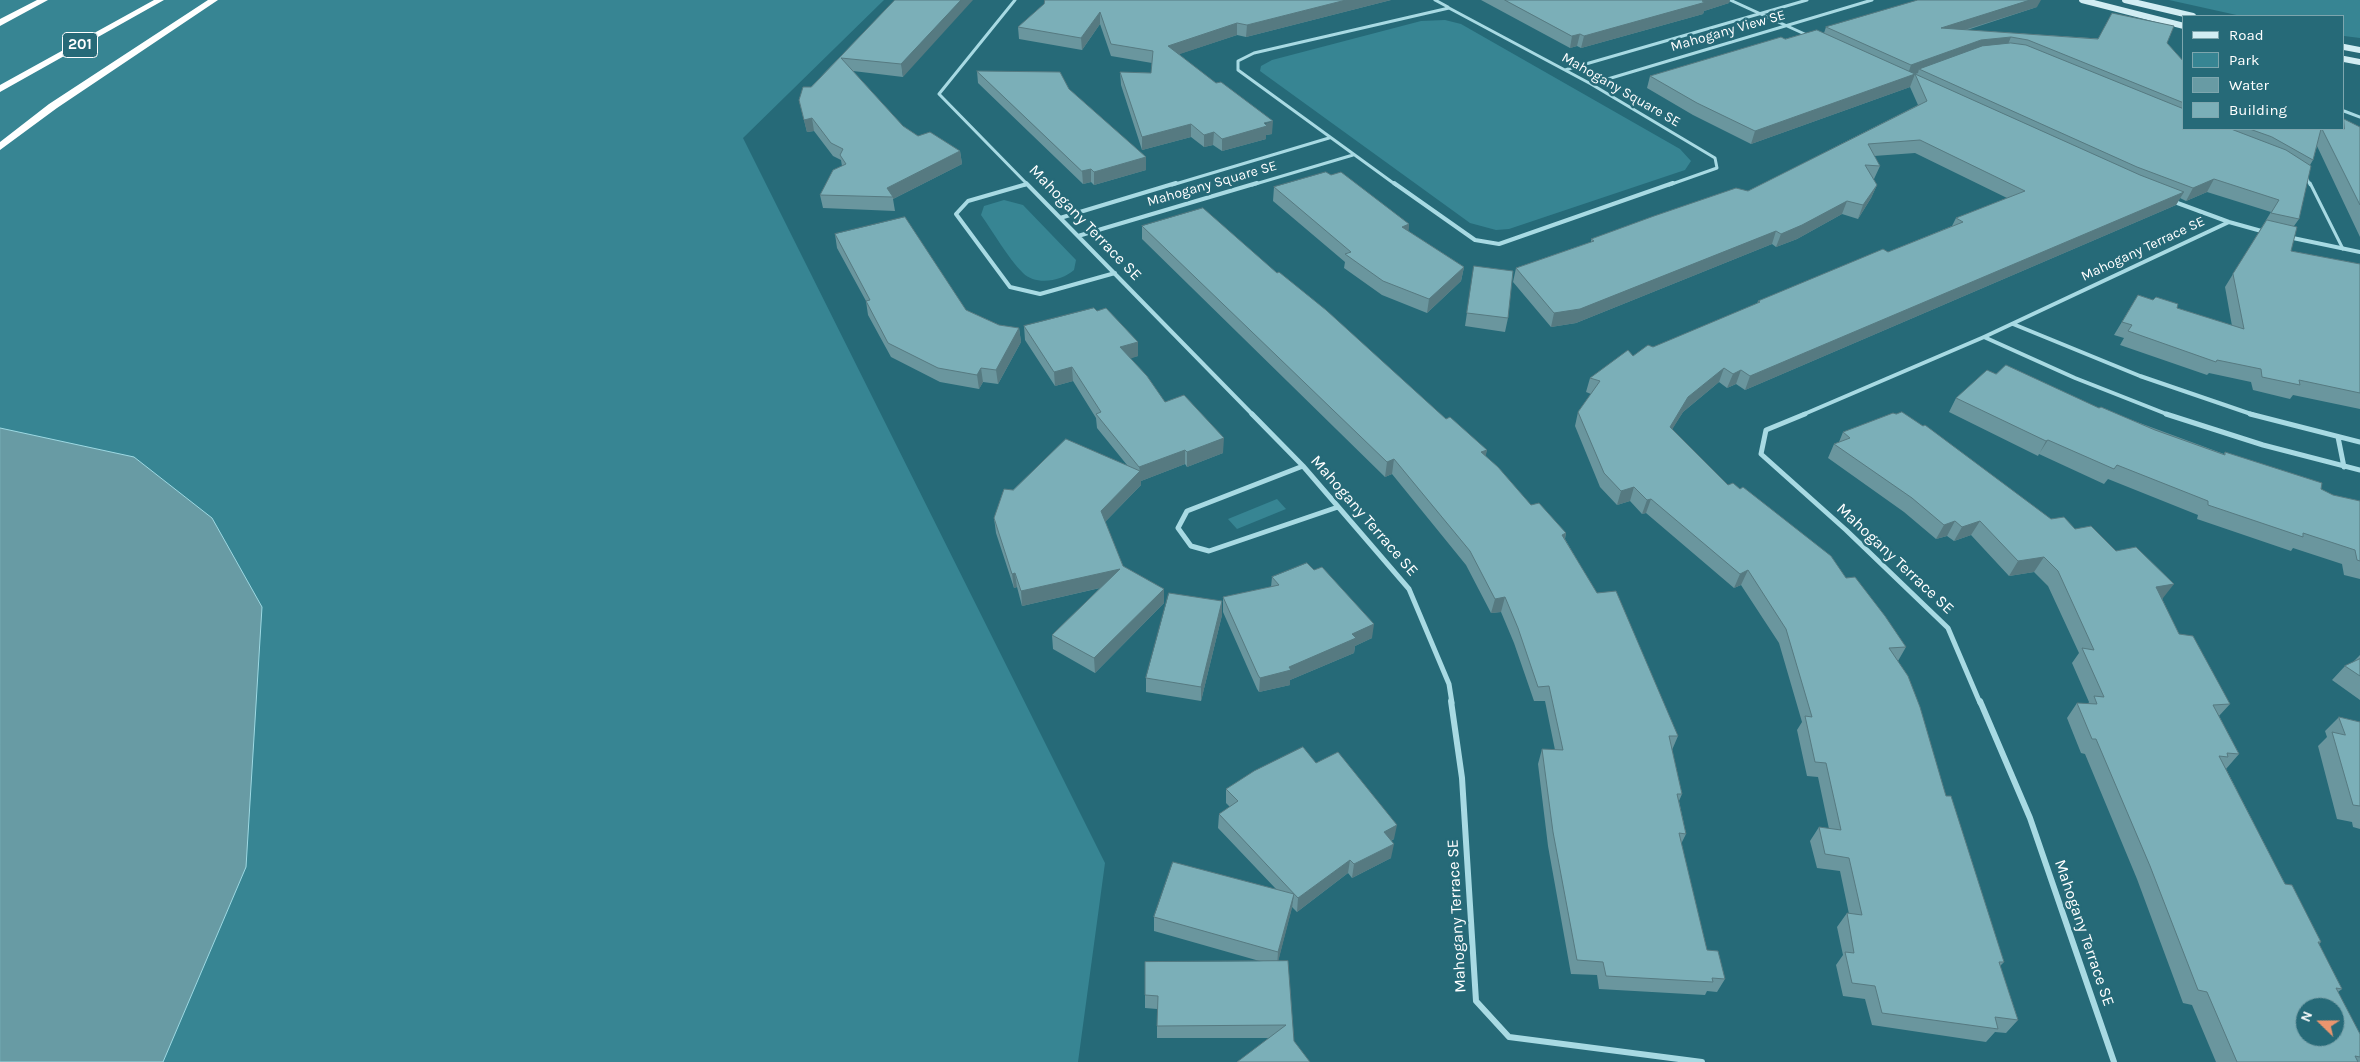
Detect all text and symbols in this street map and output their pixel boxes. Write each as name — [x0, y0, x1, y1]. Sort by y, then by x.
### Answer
street label: Mahogany View SE — [1669, 7, 1787, 55]
legend — [2182, 15, 2345, 130]
text: Road — [2229, 26, 2264, 44]
road number: 201 — [62, 32, 98, 58]
street label: Mahogany Square SE — [1559, 49, 1683, 131]
text: Park — [2229, 51, 2259, 69]
text: Water — [2229, 76, 2269, 94]
text: Building — [2229, 101, 2287, 119]
street label: Mahogany Square SE — [1145, 157, 1279, 211]
street label: Mahogany Terrace SE — [1025, 161, 1145, 285]
street label: Mahogany Terrace SE — [2078, 213, 2208, 285]
street label: Mahogany Terrace SE — [1306, 452, 1422, 580]
street label: Mahogany Terrace SE — [1832, 500, 1958, 618]
street label: Mahogany Terrace SE — [1443, 839, 1471, 993]
street label: Mahogany Terrace SE — [2050, 857, 2118, 1009]
north arrow — [2295, 997, 2345, 1047]
text: N — [2297, 1009, 2316, 1024]

